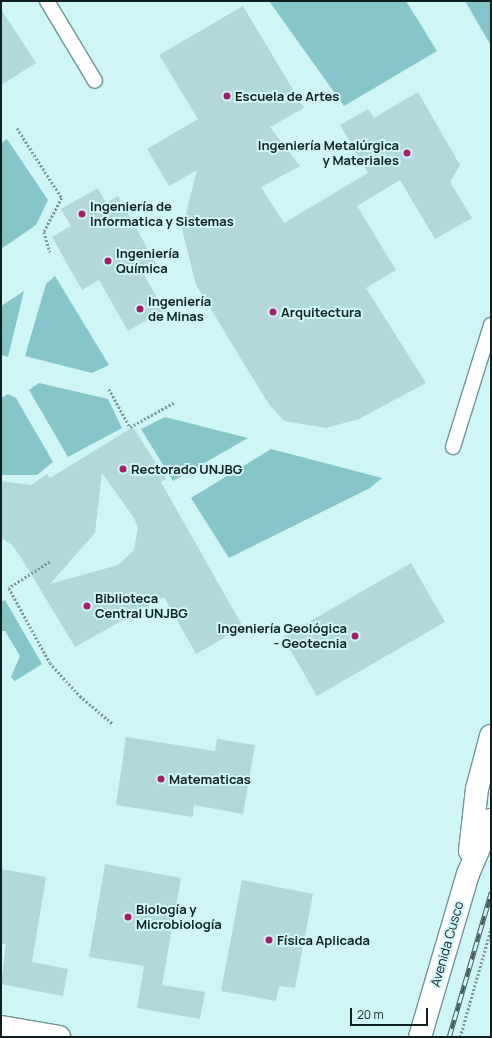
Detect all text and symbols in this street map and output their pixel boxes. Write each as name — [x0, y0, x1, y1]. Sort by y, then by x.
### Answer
place label: Escuela de Artes — [235, 88, 339, 104]
marker: Escuela de Artes — [222, 91, 232, 101]
place label: Ingeniería Metalúrgica y Materiales — [258, 138, 399, 169]
marker: Ingeniería Metalúrgica y Materiales — [402, 148, 412, 158]
place label: Ingeniería de Informatica y Sistemas — [90, 199, 234, 230]
marker: Ingeniería de Informatica y Sistemas — [77, 209, 87, 219]
place label: Ingeniería Química — [116, 246, 179, 277]
marker: Ingeniería Química — [103, 256, 113, 266]
place label: Ingeniería de Minas — [148, 294, 211, 325]
marker: Ingeniería de Minas — [135, 304, 145, 314]
place label: Arquitectura — [281, 304, 362, 320]
marker: Arquitectura — [268, 307, 278, 317]
place label: Rectorado UNJBG — [131, 461, 242, 477]
marker: Rectorado UNJBG — [118, 464, 128, 474]
place label: Biblioteca Central UNJBG — [95, 591, 188, 622]
marker: Biblioteca Central UNJBG — [82, 601, 92, 611]
place label: Ingeniería Geológica - Geotecnia — [217, 621, 347, 652]
marker: Ingeniería Geológica - Geotecnia — [350, 631, 360, 641]
place label: Matematicas — [169, 771, 251, 787]
marker: Matematicas — [156, 774, 166, 784]
street label: Avenida Cusco — [427, 899, 467, 989]
place label: Biología y Microbiología — [136, 902, 222, 933]
marker: Biología y Microbiología — [123, 912, 133, 922]
place label: Física Aplicada — [277, 932, 370, 948]
marker: Física Aplicada — [264, 935, 274, 945]
scale bar — [352, 1000, 430, 1026]
text: 20 m — [357, 1006, 384, 1023]

